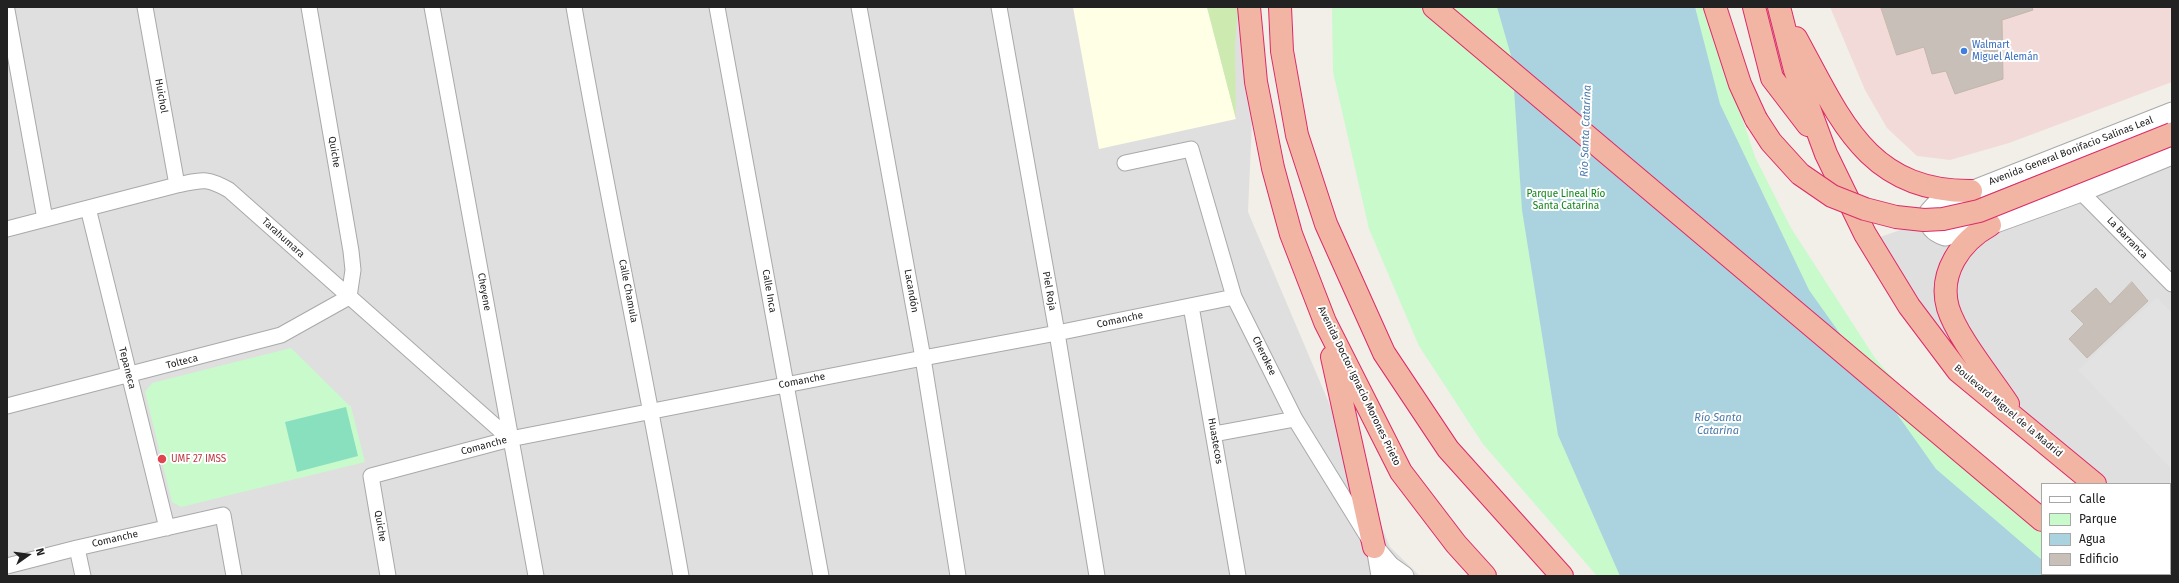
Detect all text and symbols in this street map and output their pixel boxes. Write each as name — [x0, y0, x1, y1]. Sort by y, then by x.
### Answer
place label: Walmart Miguel Alemán — [1972, 39, 2038, 62]
marker: Walmart Miguel Alemán — [1959, 46, 1969, 56]
street label: Huichol — [152, 78, 170, 114]
water label: Río Santa Catarina — [1578, 85, 1594, 177]
street label: Avenida General Bonifacio Salinas Leal — [1987, 114, 2155, 188]
street label: Quiche — [325, 135, 343, 169]
park label: Parque Lineal Río Santa Catarina — [1527, 188, 1605, 212]
street label: La Barranca — [2104, 215, 2150, 261]
street label: Tarahumara — [259, 216, 307, 260]
street label: Calle Chamula — [616, 258, 640, 324]
street label: Calle Inca — [759, 268, 779, 314]
street label: Lacandón — [901, 268, 921, 314]
street label: Piel Roja — [1040, 270, 1058, 312]
street label: Cheyene — [475, 272, 493, 312]
street label: Avenida Doctor Ignacio Morones Prieto — [1315, 304, 1403, 468]
street label: Comanche — [1096, 309, 1144, 331]
street label: Cherokee — [1249, 334, 1279, 378]
street label: Tepaneca — [116, 346, 138, 390]
street label: Tolteca — [165, 352, 199, 372]
street label: Boulevard Miguel de la Madrid — [1951, 362, 2065, 460]
street label: Comanche — [778, 371, 826, 391]
water label: Río Santa Catarina — [1694, 411, 1742, 437]
street label: Huastecos — [1205, 417, 1225, 465]
street label: Comanche — [460, 434, 508, 458]
marker: UMF 27 IMSS — [156, 453, 168, 465]
place label: UMF 27 IMSS — [171, 453, 226, 465]
legend — [2041, 483, 2171, 575]
text: Calle — [2079, 492, 2106, 506]
street label: Quiche — [371, 509, 389, 543]
text: Parque — [2079, 512, 2117, 526]
street label: Comanche — [91, 528, 139, 550]
text: Agua — [2079, 532, 2106, 546]
north arrow — [8, 535, 48, 575]
text: N — [33, 547, 47, 557]
text: Edificio — [2079, 552, 2119, 566]

